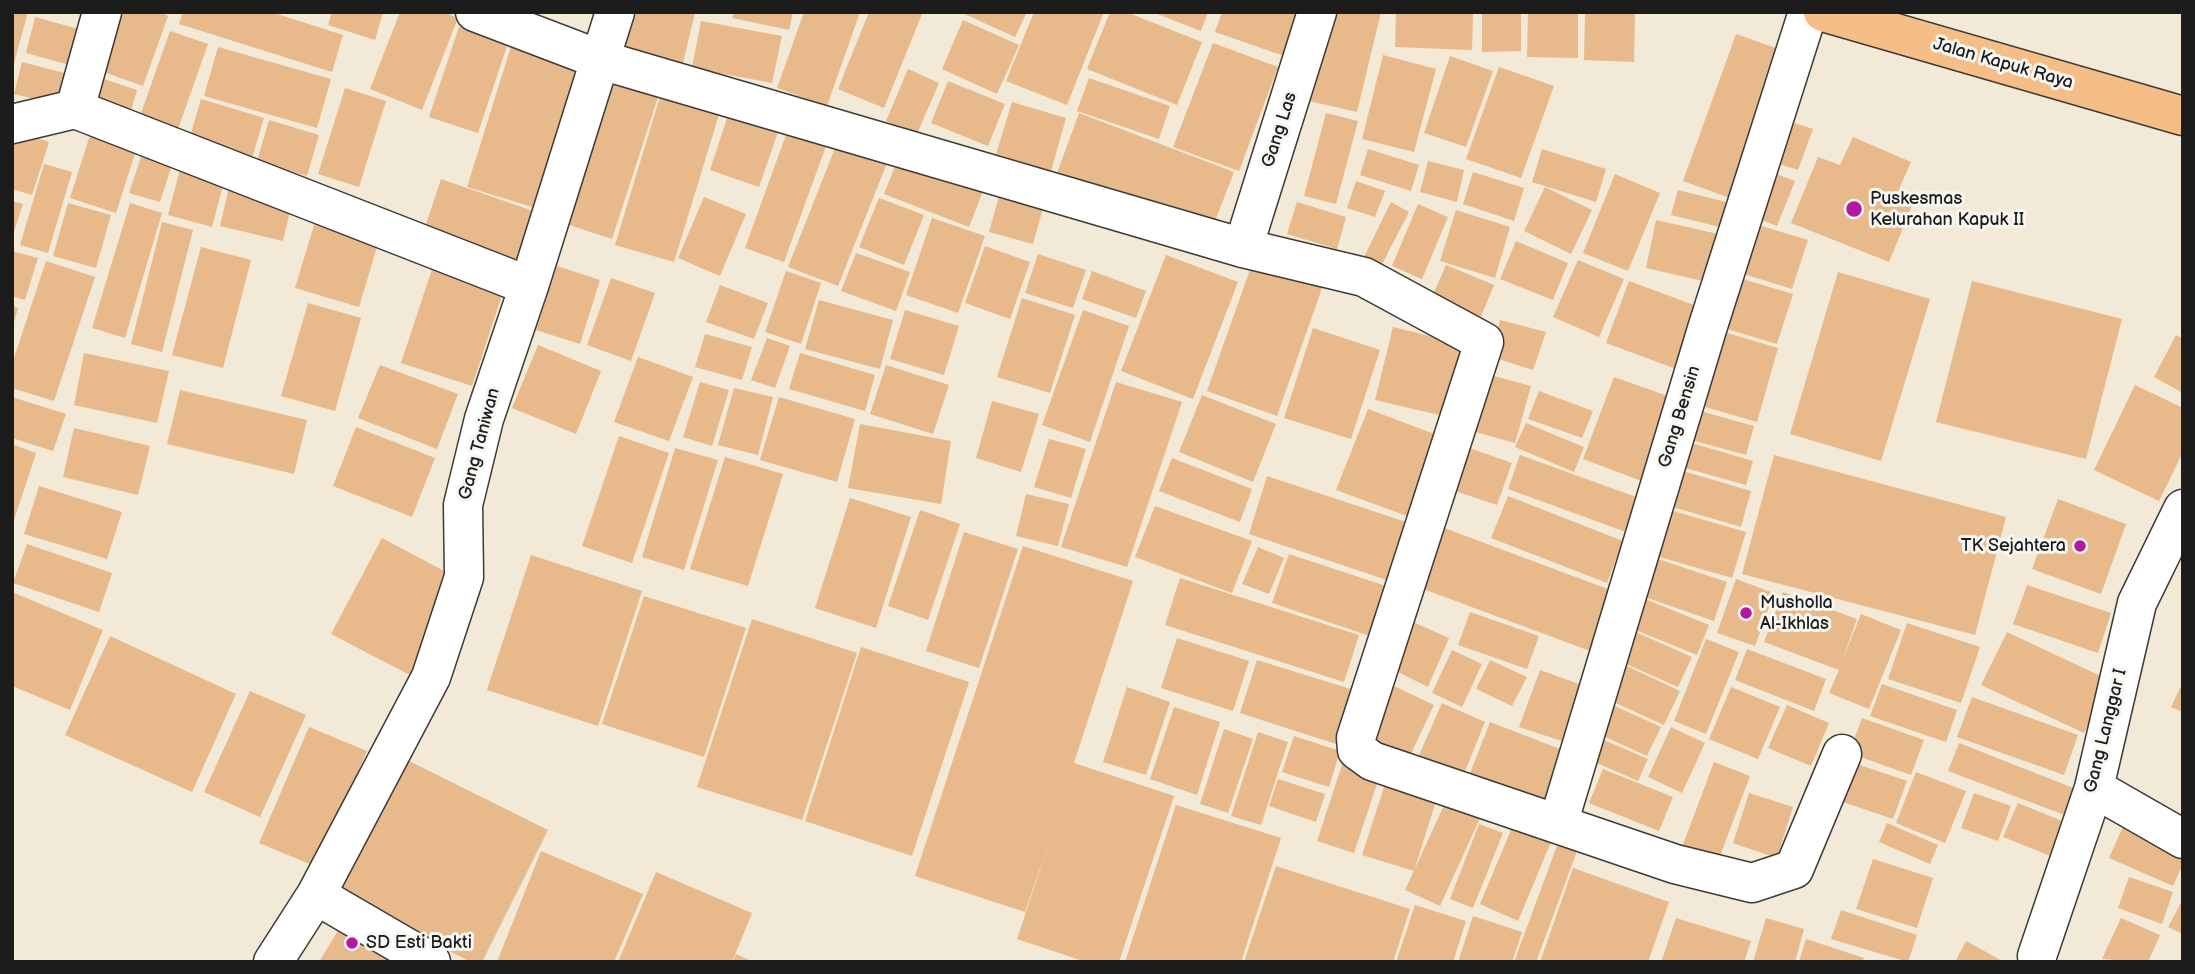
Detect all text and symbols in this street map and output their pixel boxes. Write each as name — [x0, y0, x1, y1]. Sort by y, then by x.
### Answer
street label: Jalan Kapuk Raya — [1930, 34, 2076, 94]
street label: Gang Las — [1258, 90, 1302, 170]
place label: Puskesmas Kelurahan Kapuk II — [1870, 188, 2024, 230]
marker: Puskesmas Kelurahan Kapuk II — [1844, 199, 1864, 219]
street label: Gang Bensin — [1654, 363, 1706, 471]
street label: Gang Taniwan — [455, 386, 505, 502]
place label: TK Sejahtera — [1961, 535, 2066, 557]
marker: TK Sejahtera — [2072, 538, 2088, 554]
place label: Musholla Al-Ikhlas — [1760, 592, 1833, 634]
marker: Musholla Al-Ikhlas — [1738, 605, 1754, 621]
street label: Gang Langgar I — [2080, 667, 2132, 795]
place label: SD Esti Bakti — [366, 932, 472, 954]
marker: SD Esti Bakti — [344, 935, 360, 951]

